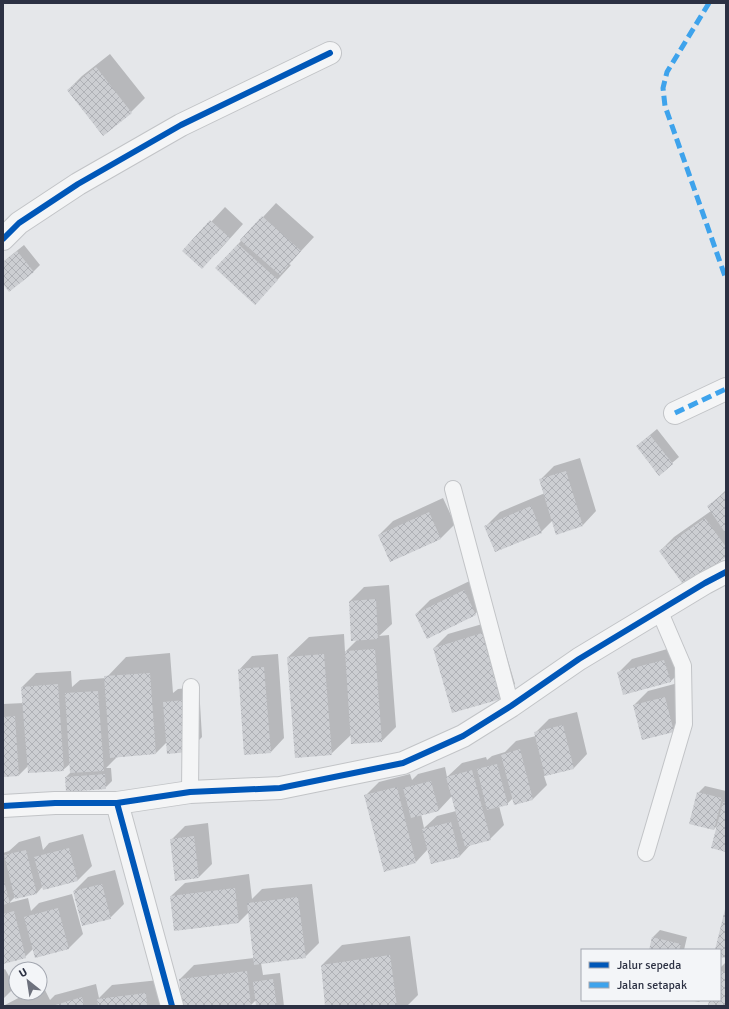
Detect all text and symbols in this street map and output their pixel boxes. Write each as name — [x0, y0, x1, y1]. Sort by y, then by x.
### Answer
legend — [581, 949, 721, 1001]
text: Jalur sepeda — [617, 958, 681, 973]
north arrow — [8, 961, 48, 1001]
text: U — [17, 965, 30, 980]
text: Jalan setapak — [617, 978, 687, 993]

